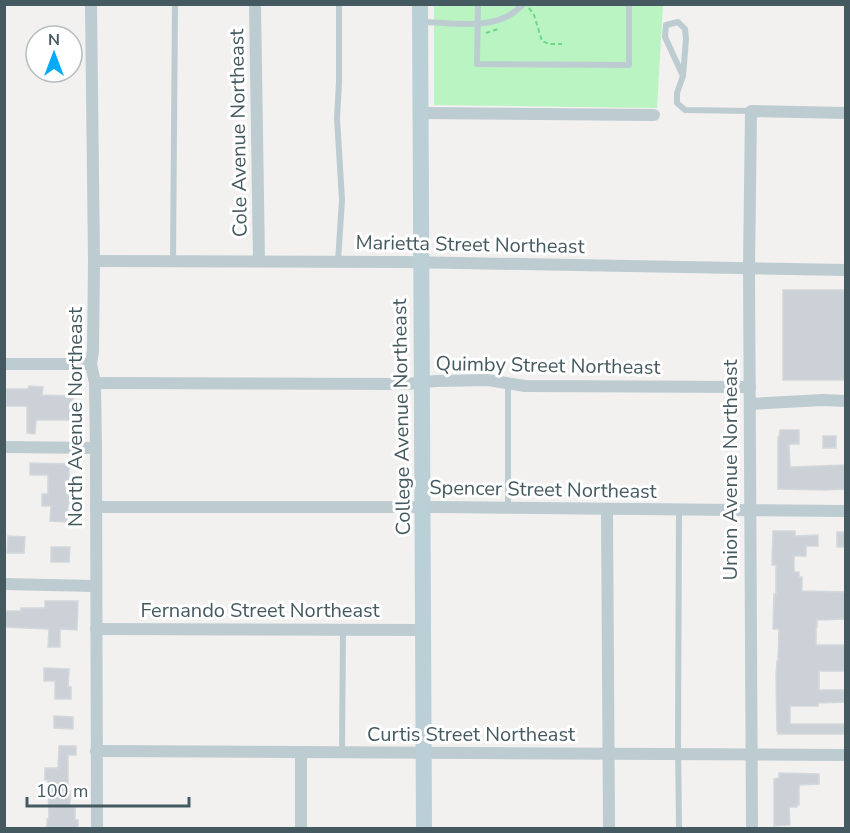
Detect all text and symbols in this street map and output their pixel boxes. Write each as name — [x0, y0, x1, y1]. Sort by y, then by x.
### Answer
north arrow — [24, 24, 84, 84]
street label: Cole Avenue Northeast — [223, 28, 254, 237]
text: N — [48, 29, 60, 51]
street label: Marietta Street Northeast — [355, 229, 586, 260]
street label: College Avenue Northeast — [386, 297, 417, 536]
street label: North Avenue Northeast — [62, 306, 89, 527]
street label: Quimby Street Northeast — [435, 350, 662, 381]
street label: Union Avenue Northeast — [717, 358, 744, 581]
street label: Spencer Street Northeast — [429, 474, 658, 505]
street label: Fernando Street Northeast — [140, 597, 381, 624]
street label: Curtis Street Northeast — [367, 721, 576, 748]
scale bar — [27, 770, 189, 808]
text: 100 m — [36, 779, 88, 803]

